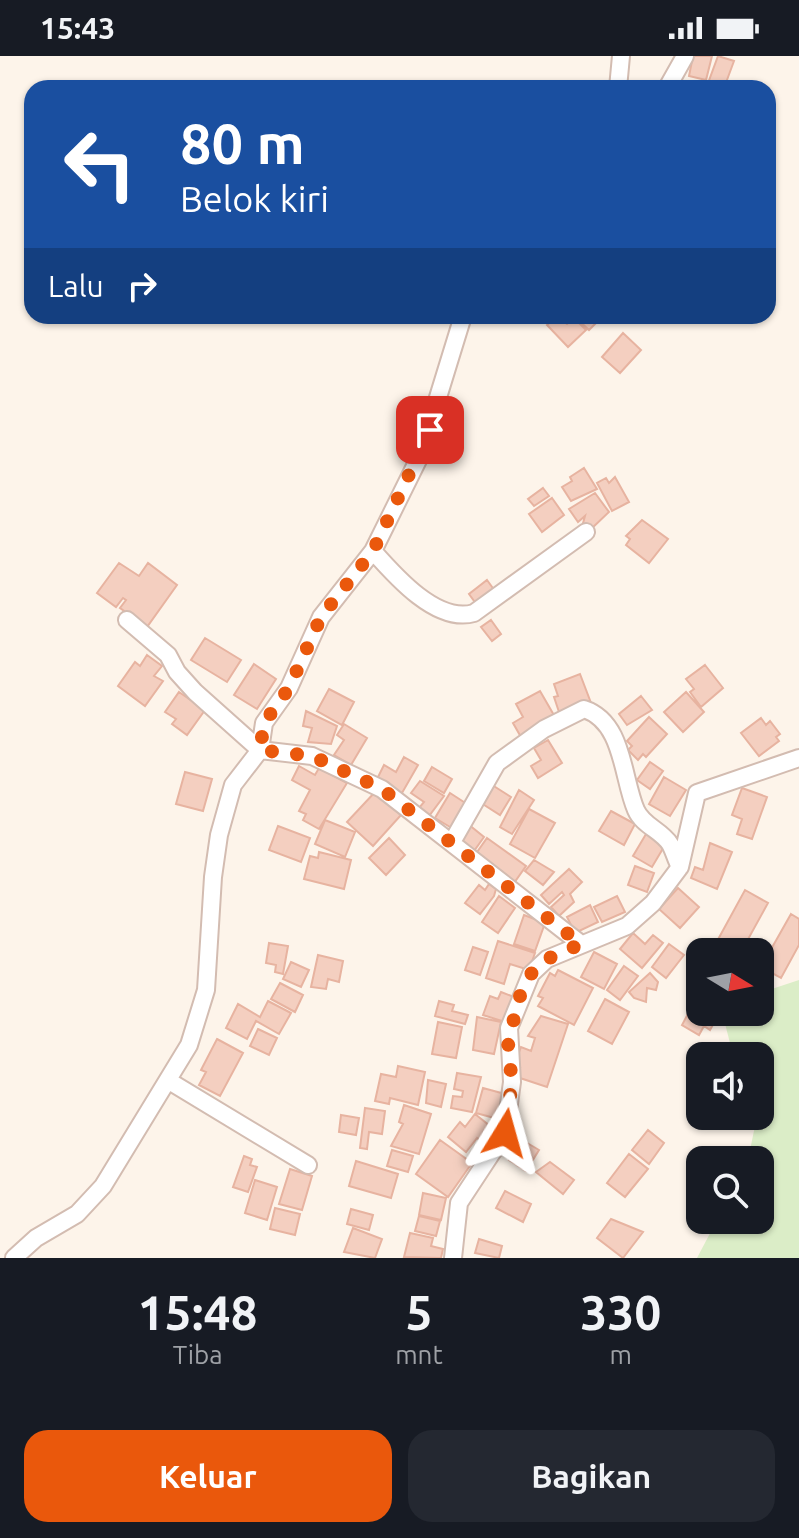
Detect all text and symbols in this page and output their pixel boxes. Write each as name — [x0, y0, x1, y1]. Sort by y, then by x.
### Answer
text: 15:43 — [40, 11, 115, 45]
icon: left — [48, 112, 152, 216]
text: 80 m — [180, 112, 305, 175]
text: Belok kiri — [180, 178, 329, 219]
icon: right — [120, 264, 164, 308]
text: Lalu — [48, 269, 104, 303]
pin — [396, 396, 464, 464]
icon: arrive — [408, 408, 452, 452]
north arrow — [686, 938, 774, 1026]
map controls — [686, 938, 774, 1234]
button: sound — [686, 1042, 774, 1130]
position arrow — [463, 1091, 547, 1175]
button: search — [686, 1146, 774, 1234]
text: 15:48 — [138, 1285, 258, 1339]
text: 5 — [405, 1285, 432, 1339]
text: 330 — [580, 1285, 661, 1339]
text: Tiba — [173, 1340, 223, 1369]
text: mnt — [395, 1340, 443, 1369]
text: m — [610, 1340, 632, 1369]
button: Keluar — [24, 1430, 392, 1522]
button: Bagikan — [408, 1430, 775, 1522]

